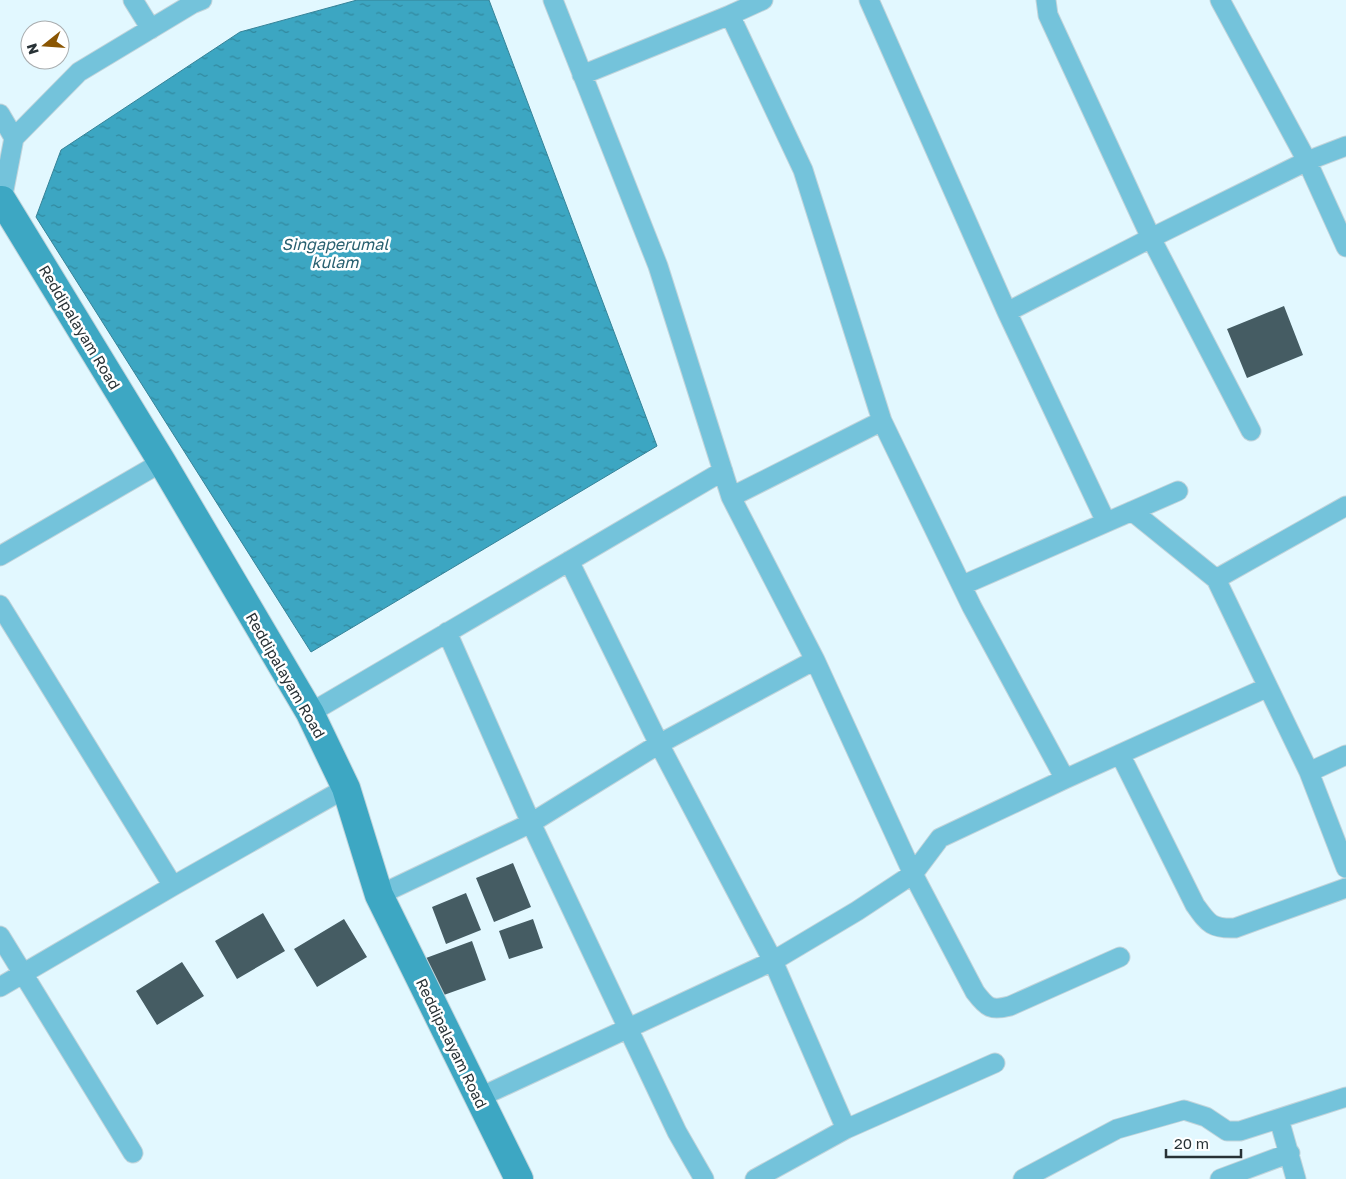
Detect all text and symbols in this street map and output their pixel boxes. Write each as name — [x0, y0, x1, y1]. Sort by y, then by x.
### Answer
north arrow — [20, 20, 70, 70]
text: N — [22, 41, 42, 57]
water label: Singaperumal kulam — [282, 234, 389, 272]
street label: Reddipalayam Road — [36, 261, 124, 393]
street label: Reddipalayam Road — [243, 609, 329, 741]
street label: Reddipalayam Road — [413, 975, 491, 1111]
scale bar — [1166, 1126, 1241, 1158]
text: 20 m — [1174, 1134, 1209, 1152]

